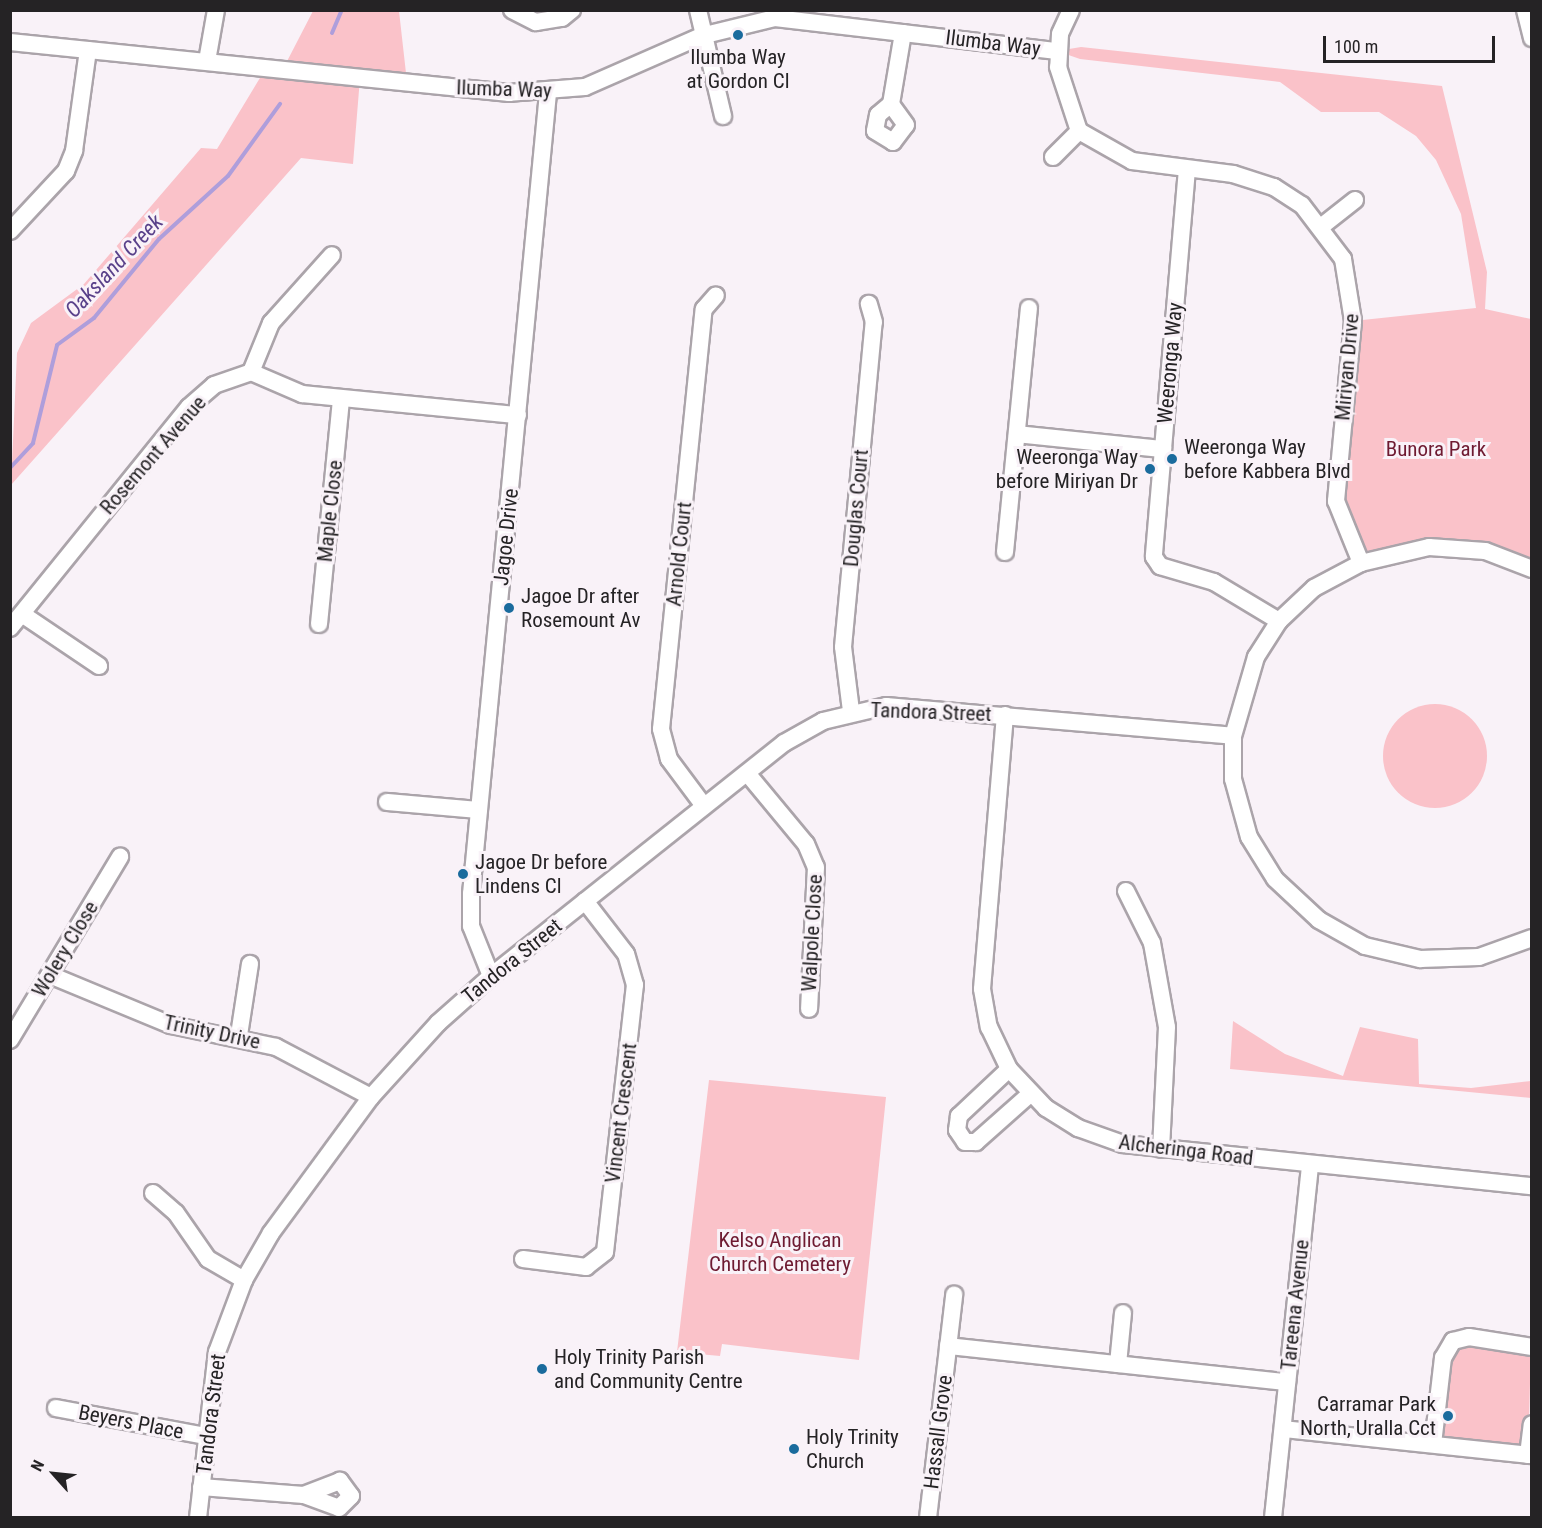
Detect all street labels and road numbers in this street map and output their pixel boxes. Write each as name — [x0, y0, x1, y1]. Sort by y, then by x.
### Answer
street label: Ilumba Way — [944, 25, 1042, 61]
street label: Ilumba Way — [456, 75, 552, 103]
street label: Weeronga Way — [1152, 301, 1188, 425]
street label: Miriyan Drive — [1330, 312, 1364, 422]
street label: Rosemont Avenue — [95, 390, 211, 520]
street label: Douglas Court — [838, 448, 874, 568]
street label: Maple Close — [312, 459, 348, 563]
street label: Jagoe Drive — [488, 487, 524, 587]
street label: Arnold Court — [661, 500, 697, 608]
street label: Tandora Street — [870, 697, 992, 727]
street label: Walpole Close — [796, 874, 828, 992]
street label: Wolery Close — [26, 896, 104, 1002]
street label: Tandora Street — [457, 913, 567, 1009]
street label: Trinity Drive — [161, 1009, 263, 1055]
street label: Vincent Crescent — [600, 1042, 642, 1184]
street label: Alcheringa Road — [1117, 1129, 1255, 1171]
street label: Tareena Avenue — [1276, 1238, 1314, 1372]
street label: Tandora Street — [191, 1352, 231, 1476]
street label: Hassall Grove — [919, 1374, 957, 1490]
street label: Beyers Place — [76, 1399, 186, 1445]

